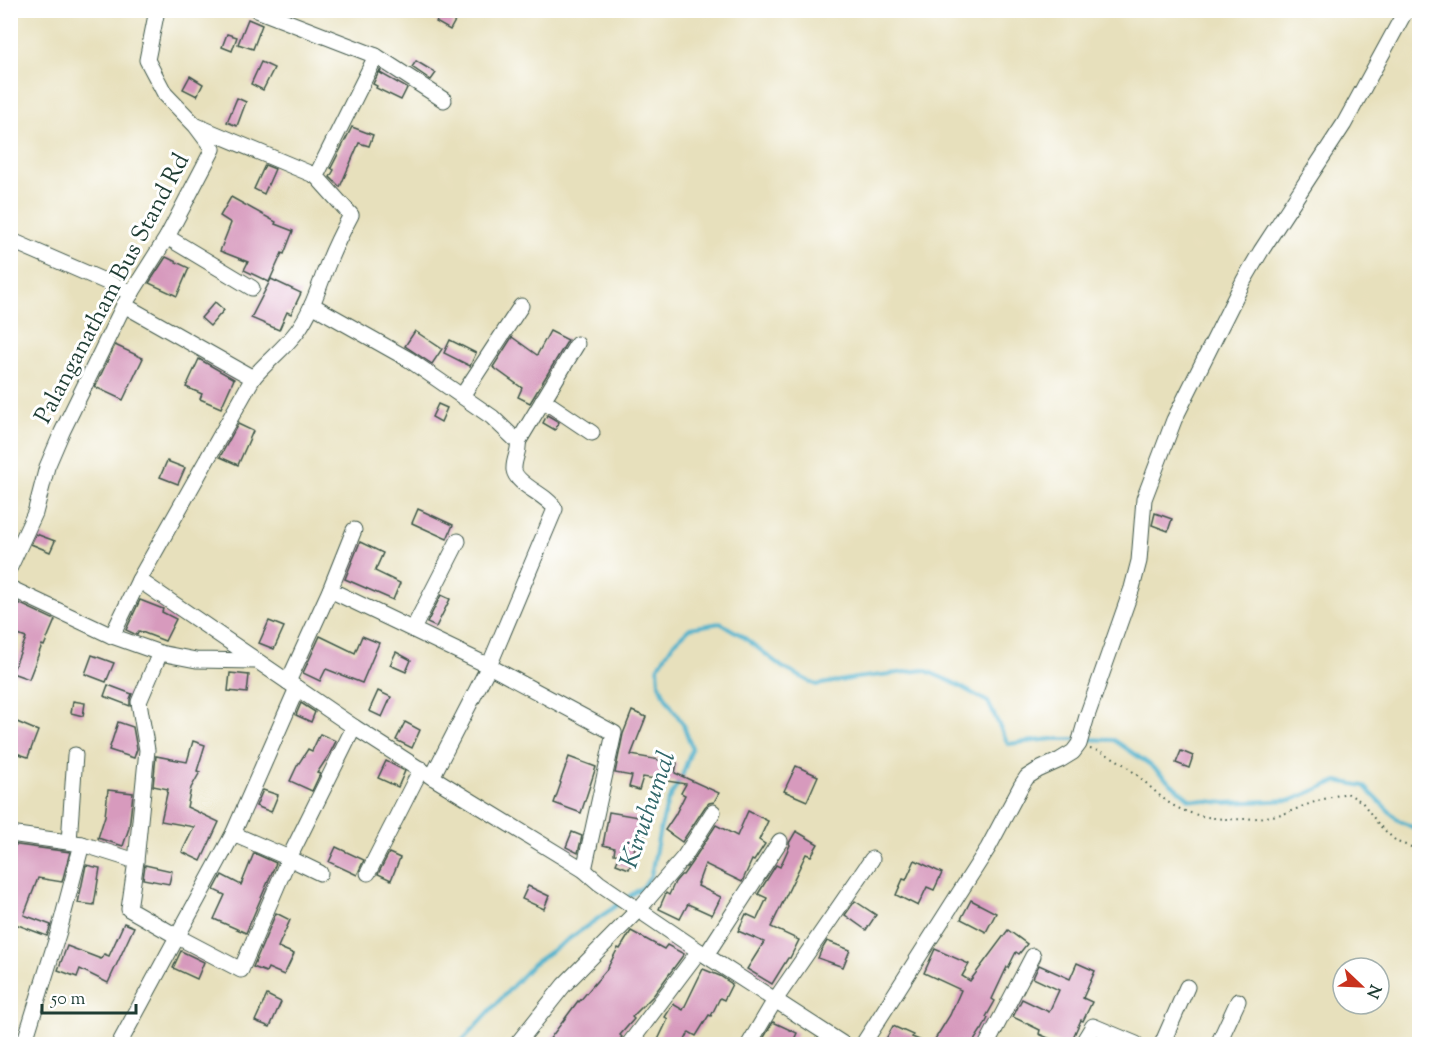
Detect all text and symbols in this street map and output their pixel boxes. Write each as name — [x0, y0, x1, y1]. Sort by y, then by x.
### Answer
street label: Palanganatham Bus Stand Rd — [27, 147, 199, 430]
water label: Kiruthumal — [612, 746, 686, 873]
north arrow — [1331, 956, 1391, 1016]
scale bar — [42, 977, 136, 1015]
text: N — [1359, 981, 1386, 1001]
text: 50 m — [50, 987, 86, 1013]

